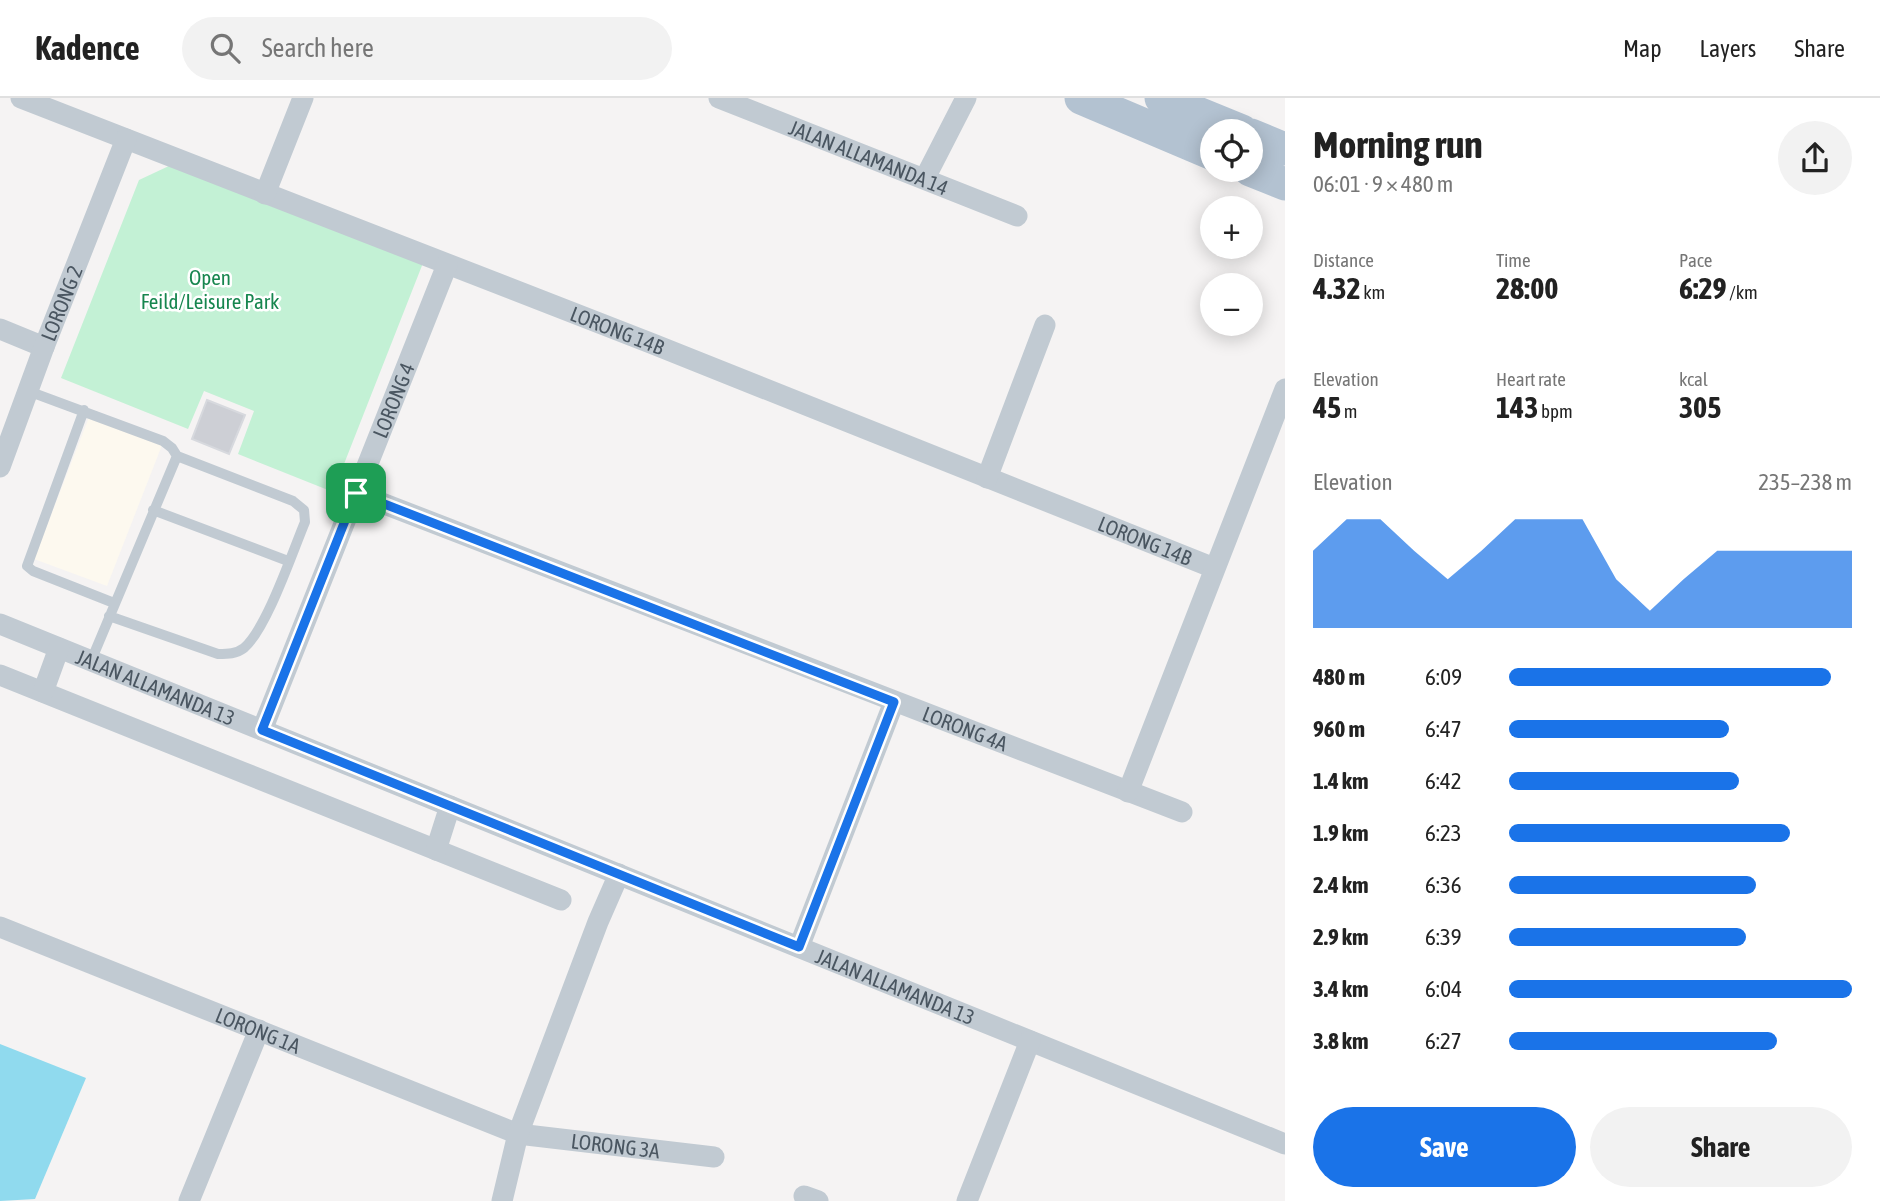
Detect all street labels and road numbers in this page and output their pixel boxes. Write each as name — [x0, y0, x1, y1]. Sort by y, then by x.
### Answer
street label: JALAN ALLAMANDA 14 — [786, 115, 952, 200]
street label: LORONG 2 — [36, 262, 87, 344]
street label: LORONG 14B — [567, 301, 668, 359]
street label: LORONG 4 — [368, 359, 419, 441]
street label: LORONG 14B — [1095, 511, 1195, 570]
street label: JALAN ALLAMANDA 13 — [73, 644, 239, 730]
street label: LORONG 4A — [919, 701, 1012, 756]
street label: JALAN ALLAMANDA 13 — [813, 944, 978, 1029]
street label: LORONG 1A — [212, 1002, 305, 1058]
street label: LORONG 3A — [570, 1128, 662, 1163]

